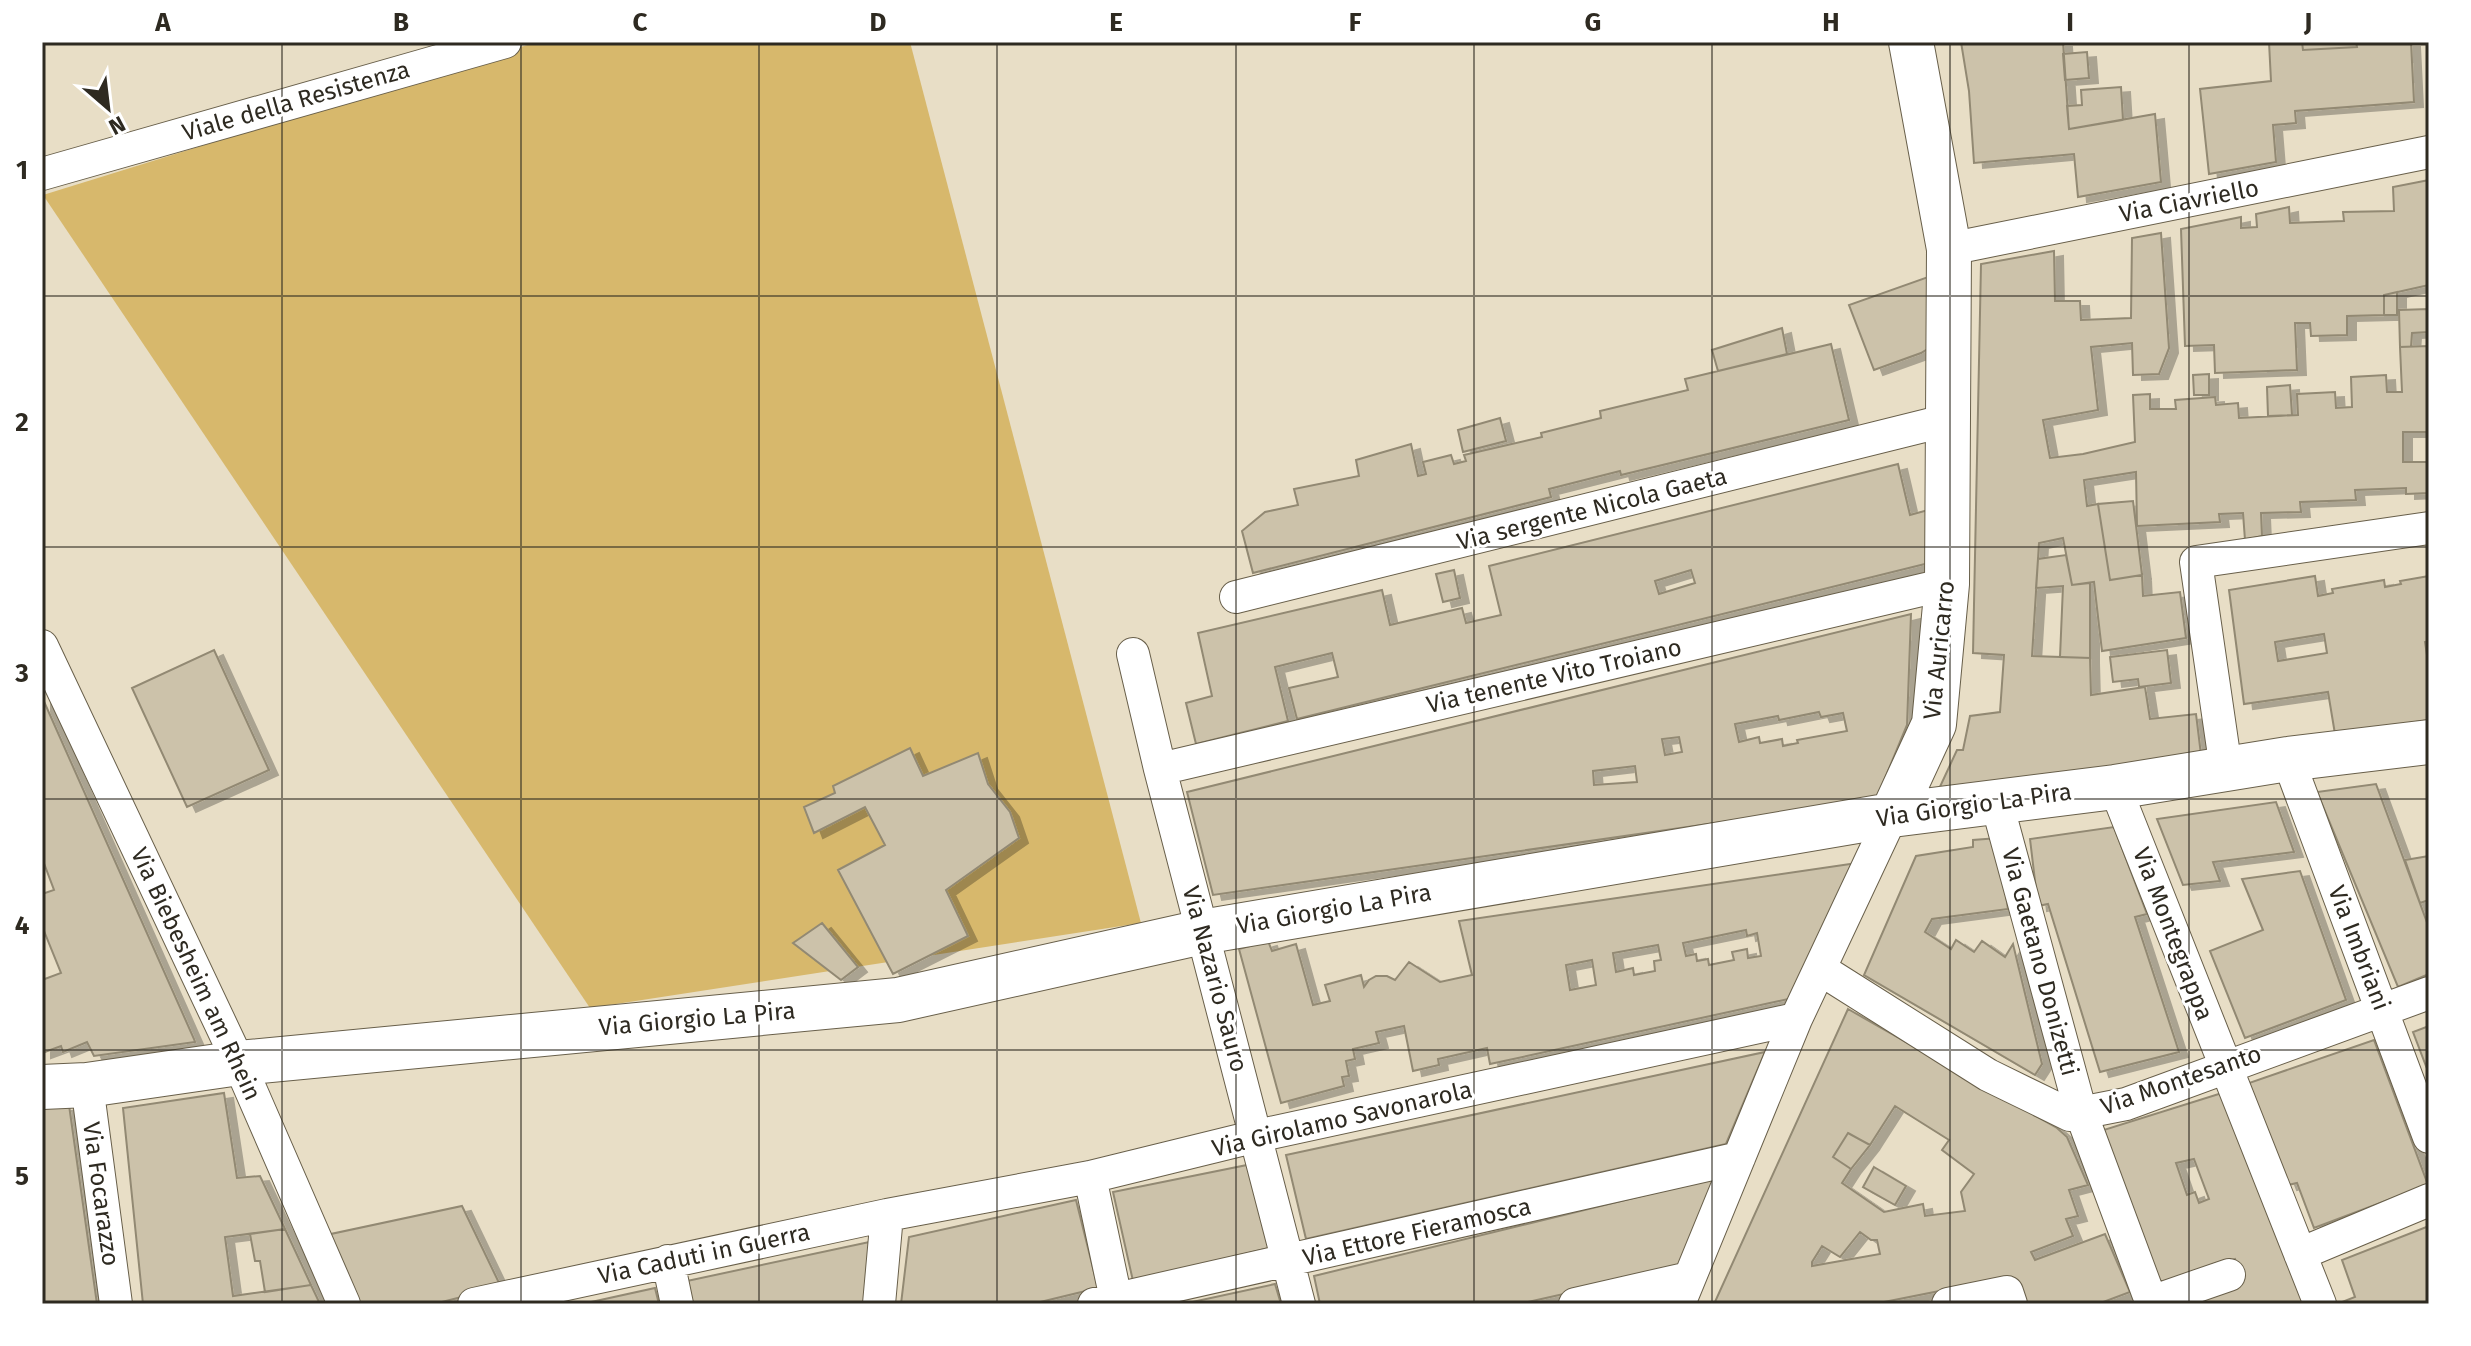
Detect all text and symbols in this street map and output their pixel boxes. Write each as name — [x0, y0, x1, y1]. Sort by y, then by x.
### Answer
text: A — [154, 7, 171, 38]
text: B — [393, 7, 409, 38]
text: C — [633, 7, 648, 38]
text: D — [870, 7, 887, 38]
text: E — [1109, 7, 1123, 38]
text: F — [1349, 7, 1362, 38]
text: G — [1585, 7, 1601, 38]
text: H — [1822, 7, 1840, 38]
text: I — [2066, 7, 2074, 38]
text: J — [2303, 7, 2312, 38]
street label: Viale della Resistenza — [179, 55, 413, 147]
north arrow — [68, 68, 148, 148]
text: N — [104, 110, 130, 141]
text: 1 — [16, 155, 28, 186]
street label: Via Ciavriello — [2117, 174, 2261, 228]
text: 2 — [15, 407, 29, 438]
street label: Via sergente Nicola Gaeta — [1454, 462, 1730, 556]
street label: Via Auricarro — [1918, 579, 1960, 721]
street label: Via tenente Vito Troiano — [1424, 633, 1684, 719]
text: 3 — [14, 658, 29, 689]
street label: Via Giorgio La Pira — [1874, 777, 2074, 833]
street label: Via Biebesheim am Rhein — [125, 843, 267, 1105]
street label: Via Montegrappa — [2127, 844, 2219, 1024]
street label: Via Gaetano Donizetti — [1996, 845, 2084, 1079]
street label: Via Giorgio La Pira — [1234, 878, 1434, 940]
street label: Via Imbriani — [2322, 882, 2396, 1014]
street label: Via Nazario Sauro — [1177, 883, 1253, 1075]
text: 4 — [15, 910, 30, 941]
street label: Via Giorgio La Pira — [597, 996, 797, 1042]
street label: Via Montesanto — [2097, 1039, 2265, 1121]
street label: Via Girolamo Savonarola — [1209, 1075, 1475, 1163]
street label: Via Focarazzo — [77, 1120, 125, 1268]
text: 5 — [15, 1161, 29, 1192]
street label: Via Ettore Fieramosca — [1300, 1192, 1534, 1272]
street label: Via Caduti in Guerra — [595, 1218, 813, 1290]

